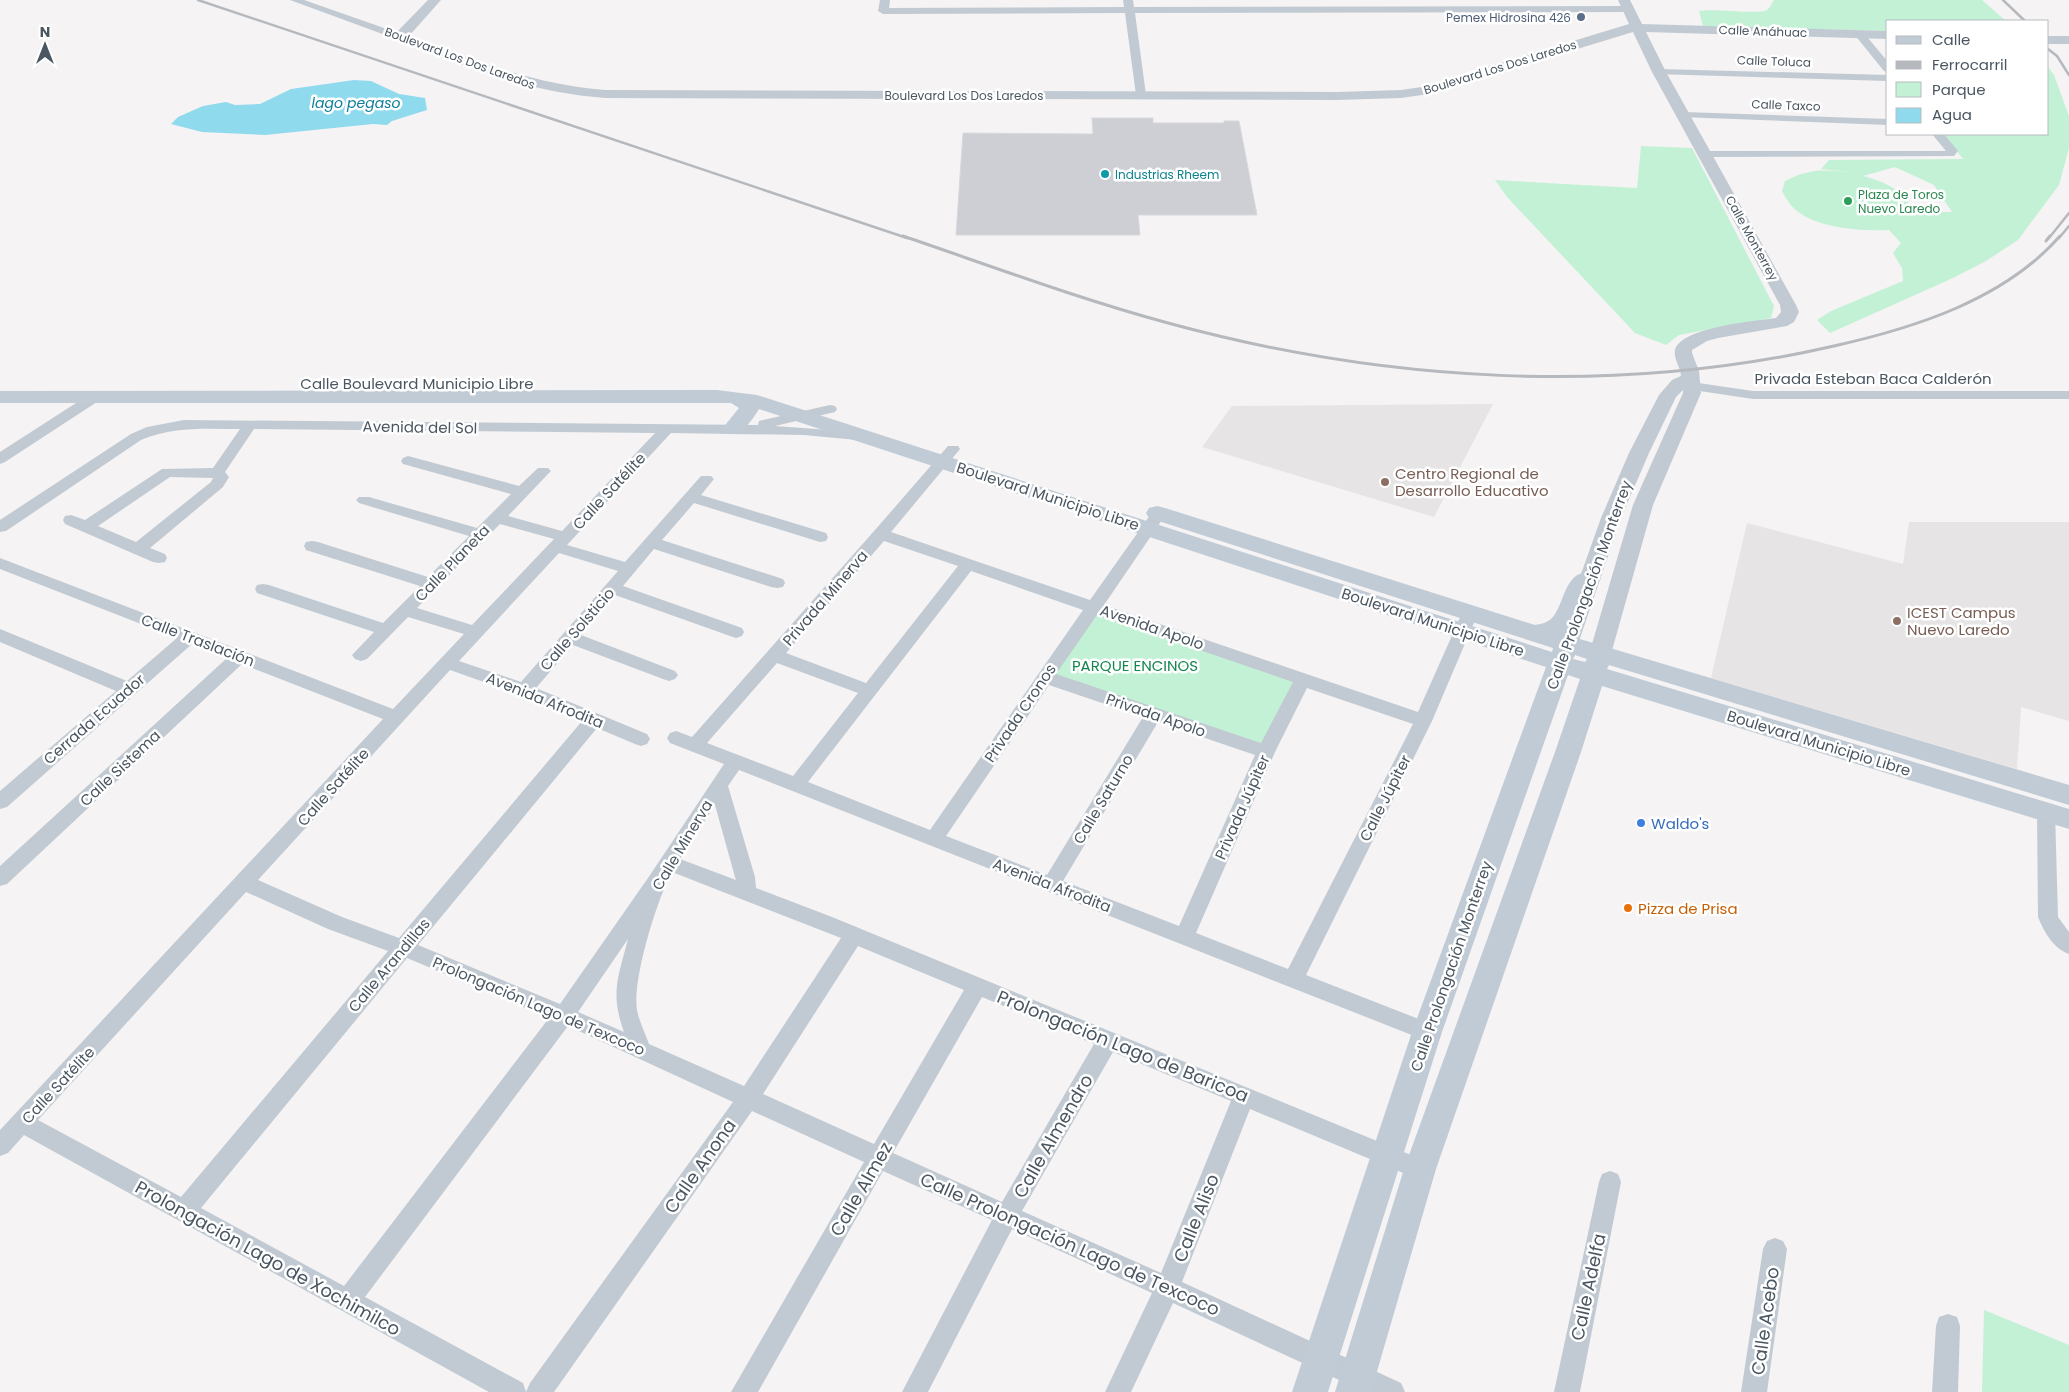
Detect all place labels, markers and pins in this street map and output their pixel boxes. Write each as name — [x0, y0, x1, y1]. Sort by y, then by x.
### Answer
place label: Pemex Hidrosina 426 — [1446, 9, 1571, 26]
marker: Pemex Hidrosina 426 — [1575, 11, 1587, 23]
place label: Industrias Rheem — [1115, 166, 1219, 183]
marker: Industrias Rheem — [1099, 168, 1111, 180]
place label: Plaza de Toros Nuevo Laredo — [1858, 186, 1944, 217]
marker: Plaza de Toros Nuevo Laredo — [1842, 195, 1854, 207]
place label: Centro Regional de Desarrollo Educativo — [1395, 463, 1549, 501]
marker: Centro Regional de Desarrollo Educativo — [1379, 476, 1391, 488]
place label: ICEST Campus Nuevo Laredo — [1907, 602, 2016, 640]
marker: ICEST Campus Nuevo Laredo — [1891, 615, 1903, 627]
place label: Waldo's — [1651, 813, 1710, 834]
marker: Waldo's — [1635, 817, 1647, 829]
place label: Pizza de Prisa — [1638, 898, 1738, 919]
marker: Pizza de Prisa — [1622, 902, 1634, 914]

